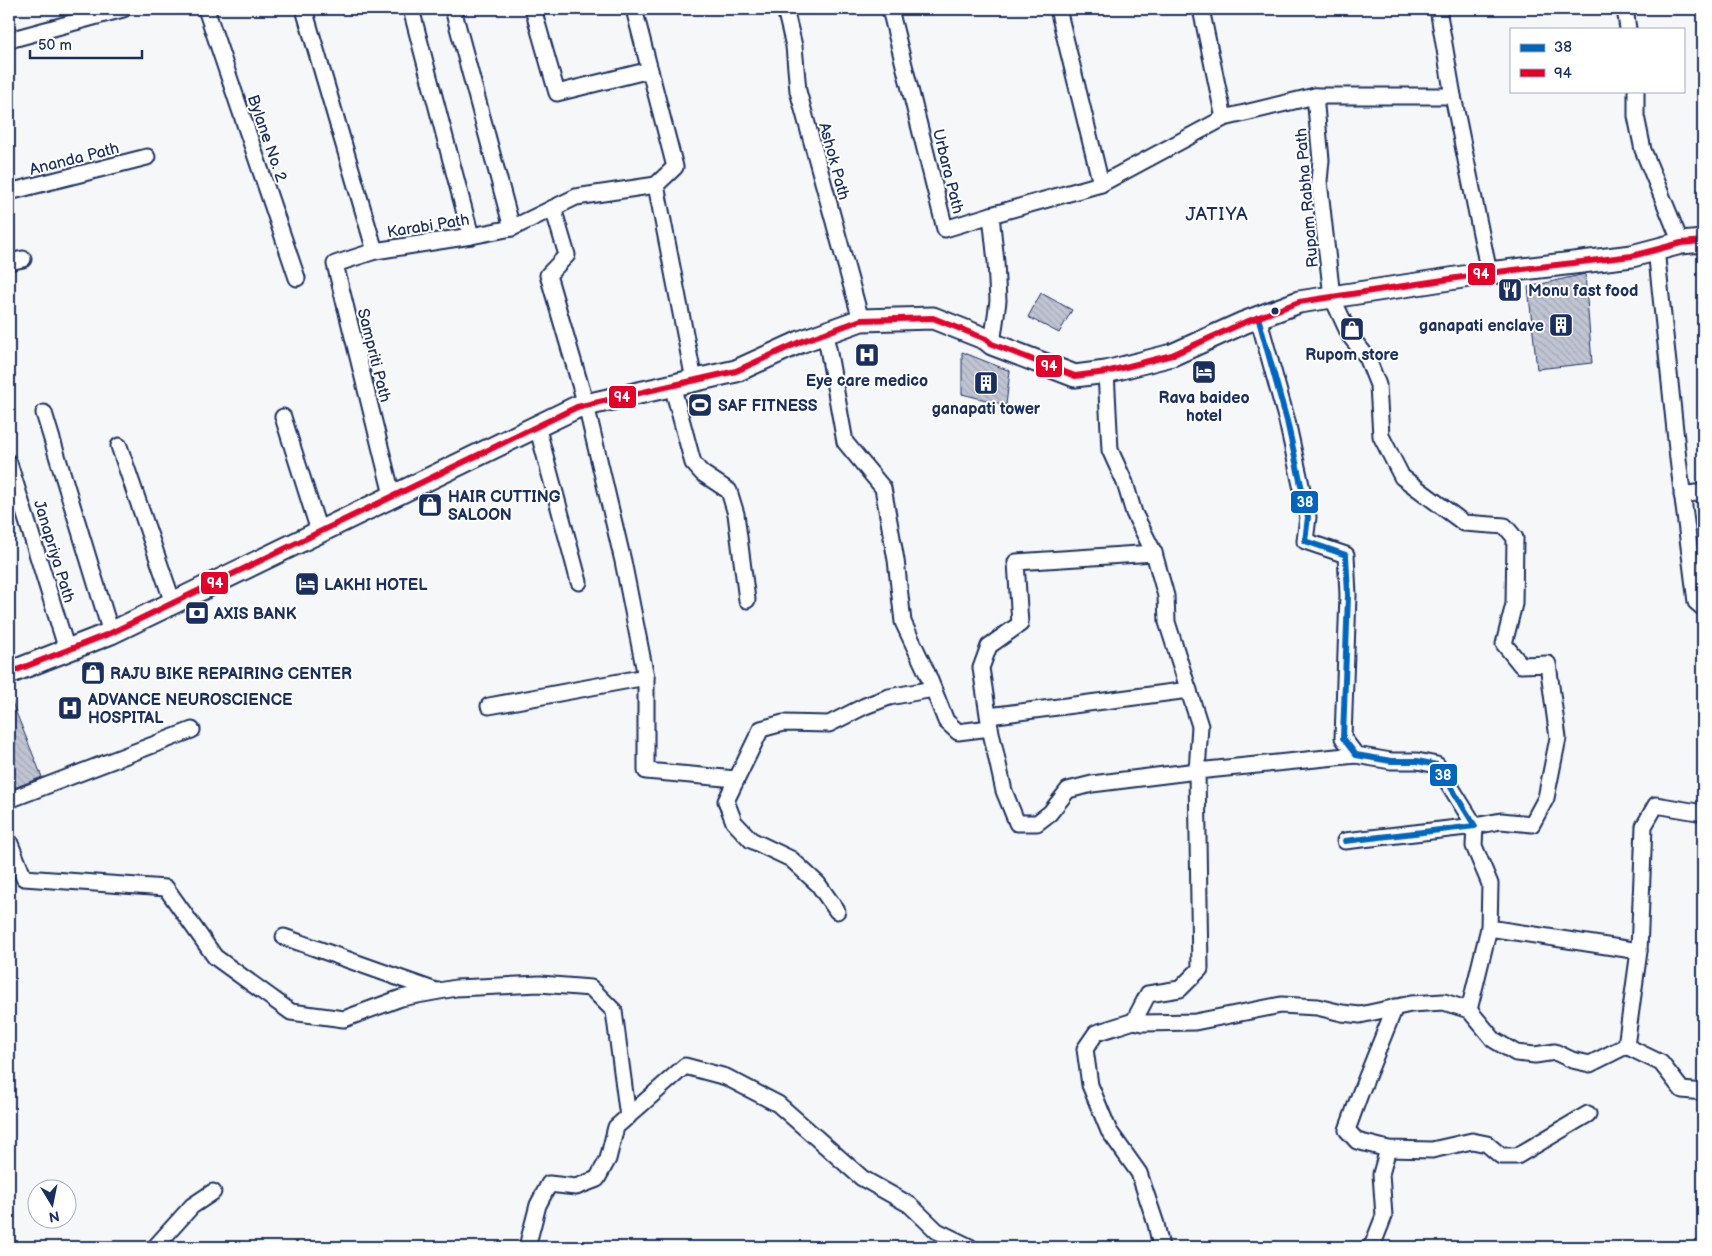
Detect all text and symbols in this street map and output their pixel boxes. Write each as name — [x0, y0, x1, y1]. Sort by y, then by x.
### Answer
scale bar — [30, 28, 142, 60]
legend — [1510, 28, 1684, 92]
text: 50 m — [38, 36, 72, 55]
text: 38 — [1554, 38, 1572, 57]
text: 94 — [1554, 64, 1572, 83]
street label: Bylane No. 2 — [243, 92, 291, 185]
street label: Ashok Path — [814, 121, 853, 202]
street label: Urbara Path — [928, 127, 967, 216]
street label: Rupam Rabha Path — [1292, 127, 1323, 268]
street label: Ananda Path — [28, 139, 121, 180]
district label: JATIYA — [1185, 203, 1249, 226]
street label: Karabi Path — [386, 211, 471, 242]
line badge: 94 — [1467, 262, 1496, 286]
text: 94 — [1473, 266, 1490, 283]
restaurant icon: Monu fast food — [1497, 277, 1523, 303]
place label: Monu fast food — [1528, 282, 1638, 301]
street label: Sampriti Path — [353, 306, 394, 404]
unlabelled marker — [1270, 306, 1280, 316]
building icon: ganapati enclave — [1548, 312, 1574, 338]
shop icon: Rupom store — [1339, 316, 1365, 342]
place label: ganapati enclave — [1419, 317, 1544, 336]
hospital icon: Eye care medico — [854, 342, 880, 368]
place label: Rupom store — [1305, 346, 1399, 365]
line badge: 94 — [1035, 354, 1063, 378]
text: 94 — [1041, 358, 1058, 375]
hotel icon: Rava baideo hotel — [1191, 359, 1217, 385]
building icon: ganapati tower — [973, 370, 999, 396]
place label: Eye care medico — [806, 372, 928, 391]
line badge: 94 — [608, 385, 637, 409]
text: 94 — [614, 389, 631, 406]
place label: Rava baideo hotel — [1158, 389, 1250, 426]
sports icon: SAF FITNESS — [687, 392, 713, 418]
place label: SAF FITNESS — [718, 397, 818, 416]
place label: ganapati tower — [932, 400, 1041, 419]
place label: HAIR CUTTING SALOON — [448, 488, 561, 525]
line badge: 38 — [1290, 490, 1319, 514]
shop icon: HAIR CUTTING SALOON — [417, 492, 443, 518]
text: 38 — [1297, 494, 1313, 511]
street label: Janapriya Path — [29, 498, 78, 605]
line badge: 94 — [200, 571, 229, 595]
hotel icon: LAKHI HOTEL — [294, 571, 320, 597]
text: 94 — [207, 575, 224, 592]
place label: LAKHI HOTEL — [324, 576, 428, 595]
bank icon: AXIS BANK — [184, 600, 210, 626]
place label: AXIS BANK — [213, 605, 297, 624]
shop icon: RAJU BIKE REPAIRING CENTER — [80, 660, 106, 686]
place label: RAJU BIKE REPAIRING CENTER — [110, 665, 352, 684]
place label: ADVANCE NEUROSCIENCE HOSPITAL — [87, 691, 292, 728]
hospital icon: ADVANCE NEUROSCIENCE HOSPITAL — [57, 695, 83, 721]
line badge: 38 — [1429, 763, 1458, 787]
text: 38 — [1435, 767, 1451, 784]
north arrow — [28, 1178, 78, 1228]
text: N — [48, 1207, 61, 1226]

